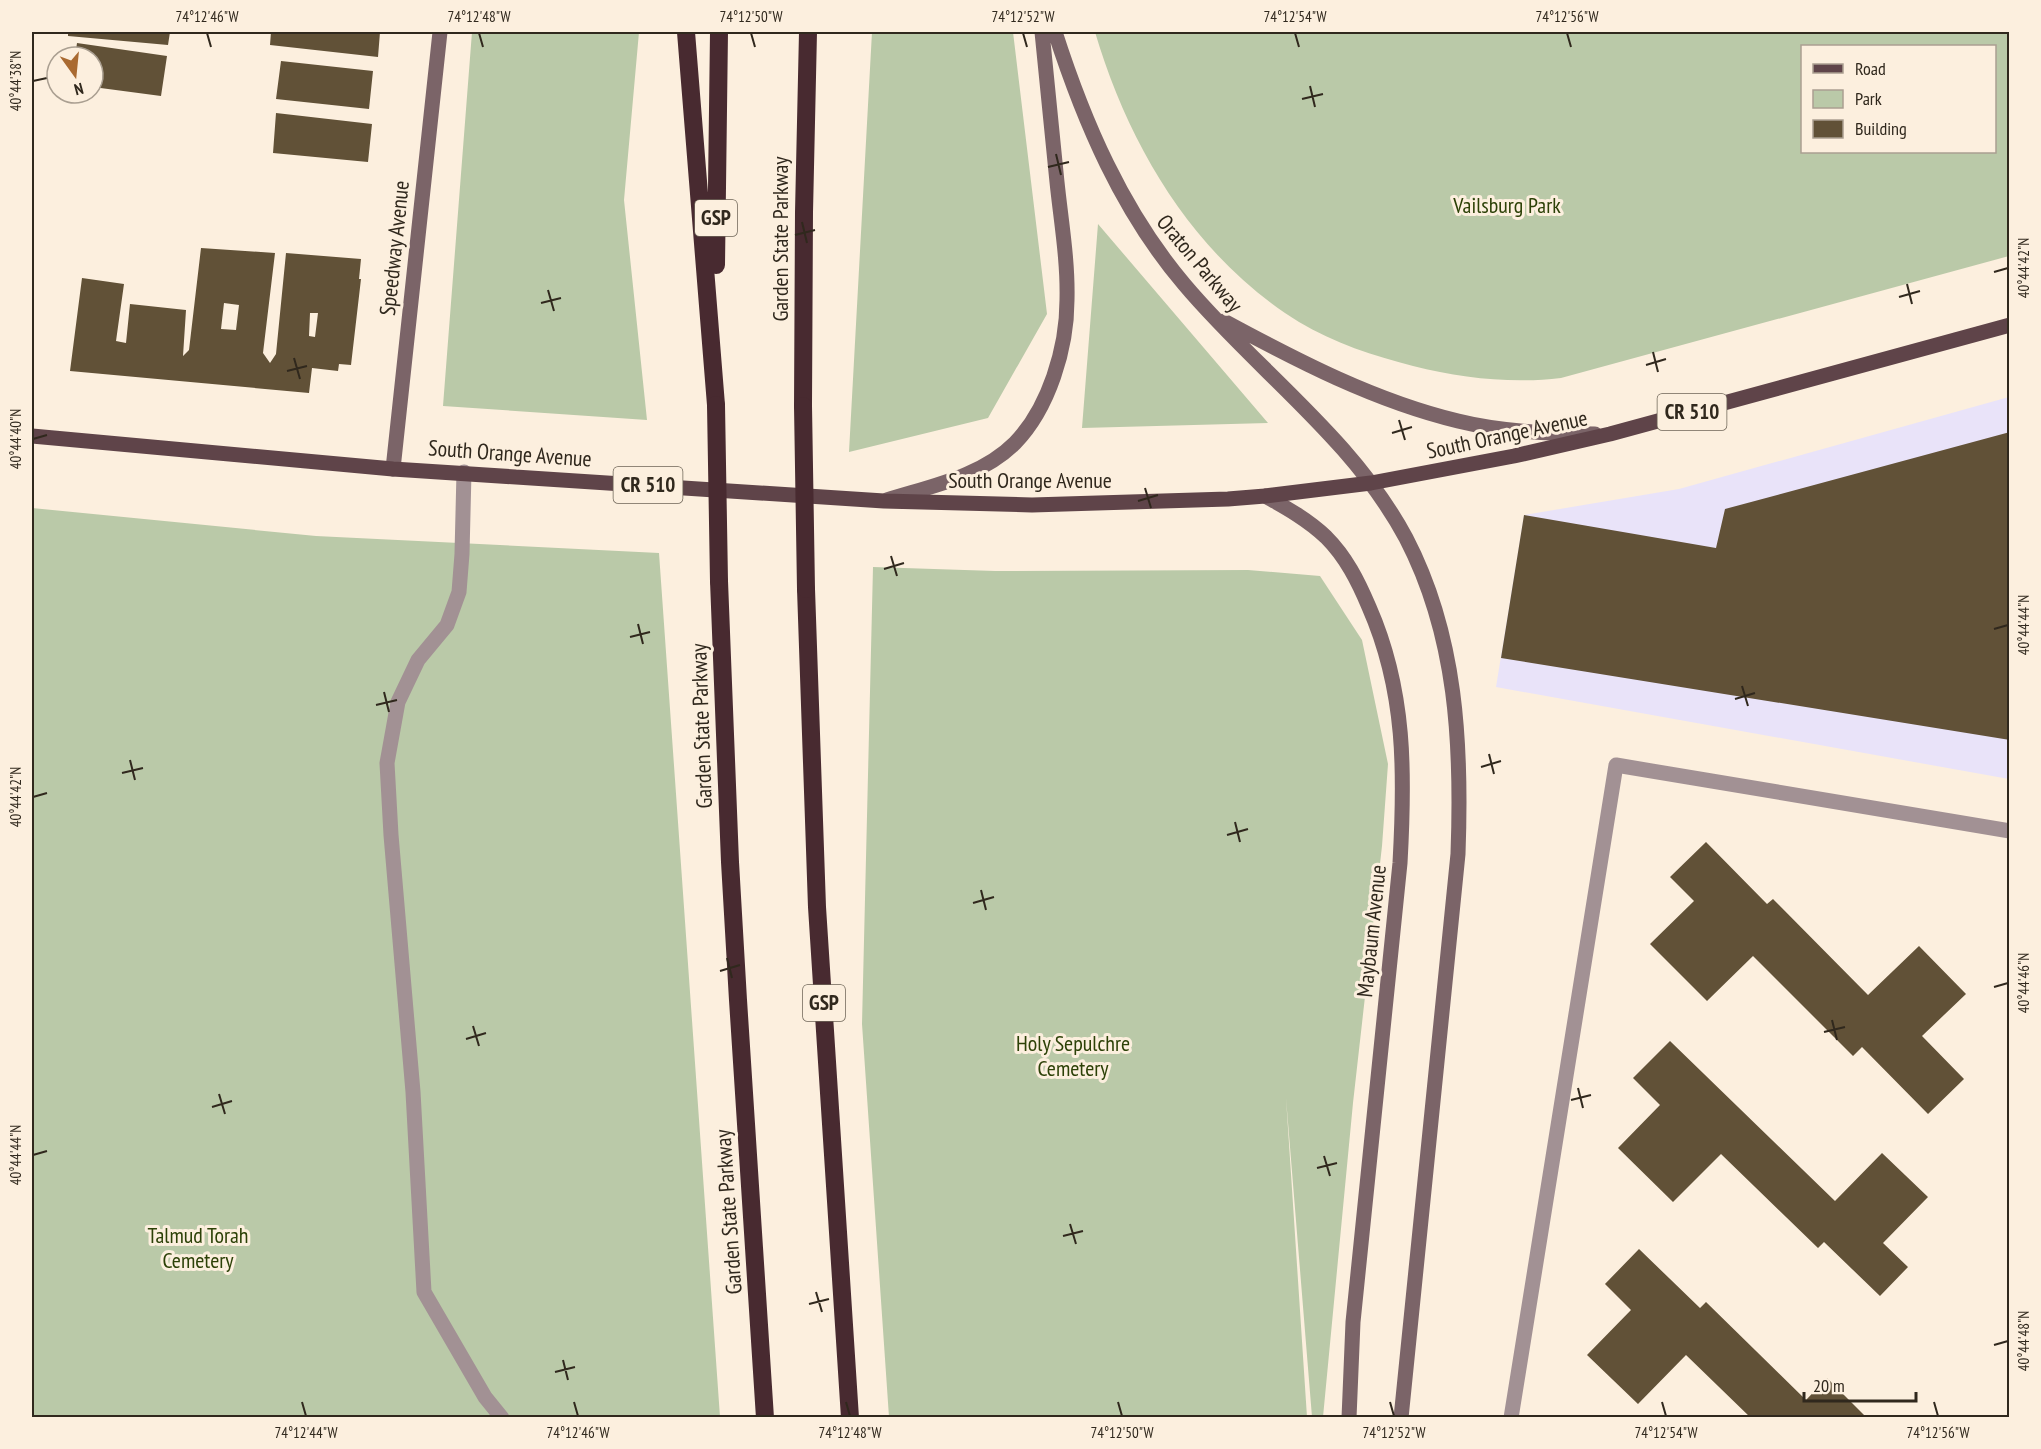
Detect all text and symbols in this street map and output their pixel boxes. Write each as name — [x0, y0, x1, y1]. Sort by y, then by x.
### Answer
text: 74°12'46"W — [175, 7, 239, 26]
text: 74°12'48"W — [447, 7, 511, 26]
text: 74°12'50"W — [719, 7, 783, 26]
text: 74°12'52"W — [991, 7, 1055, 26]
text: 74°12'54"W — [1263, 7, 1327, 26]
text: 74°12'56"W — [1535, 7, 1599, 26]
north arrow — [45, 45, 105, 105]
legend — [1801, 45, 1996, 153]
text: 40°44'38"N — [6, 51, 25, 111]
text: Road — [1855, 57, 1886, 80]
text: N — [72, 79, 86, 100]
text: Park — [1855, 87, 1882, 110]
text: Building — [1855, 117, 1907, 140]
street label: Garden State Parkway — [766, 156, 794, 322]
street label: Speedway Avenue — [373, 179, 415, 317]
park label: Vailsburg Park — [1452, 191, 1561, 219]
road number: GSP — [695, 200, 737, 236]
street label: Oraton Parkway — [1151, 208, 1250, 318]
text: 40°44'42"N — [2014, 238, 2033, 298]
road number: CR 510 — [1658, 394, 1726, 430]
street label: South Orange Avenue — [1424, 403, 1590, 465]
text: 40°44'40"N — [6, 409, 25, 469]
street label: South Orange Avenue — [427, 433, 593, 473]
street label: South Orange Avenue — [948, 466, 1112, 494]
road number: CR 510 — [614, 467, 682, 503]
text: 40°44'44"N — [2014, 595, 2033, 655]
street label: Garden State Parkway — [684, 642, 718, 809]
text: 40°44'42"N — [6, 767, 25, 827]
street label: Maybaum Avenue — [1350, 863, 1392, 999]
text: 40°44'46"N — [2014, 953, 2033, 1013]
road number: GSP — [803, 985, 845, 1021]
park label: Holy Sepulchre Cemetery — [1016, 1029, 1130, 1082]
text: 40°44'44"N — [6, 1125, 25, 1185]
street label: Garden State Parkway — [708, 1128, 748, 1295]
park label: Talmud Torah Cemetery — [148, 1221, 248, 1274]
text: 40°44'48"N — [2014, 1311, 2033, 1371]
scale bar — [1804, 1365, 1916, 1403]
text: 20 m — [1813, 1374, 1845, 1397]
text: 74°12'44"W — [274, 1423, 338, 1442]
text: 74°12'46"W — [546, 1423, 610, 1442]
text: 74°12'48"W — [818, 1423, 882, 1442]
text: 74°12'50"W — [1090, 1423, 1154, 1442]
text: 74°12'52"W — [1362, 1423, 1426, 1442]
text: 74°12'54"W — [1634, 1423, 1698, 1442]
text: 74°12'56"W — [1906, 1423, 1970, 1442]

